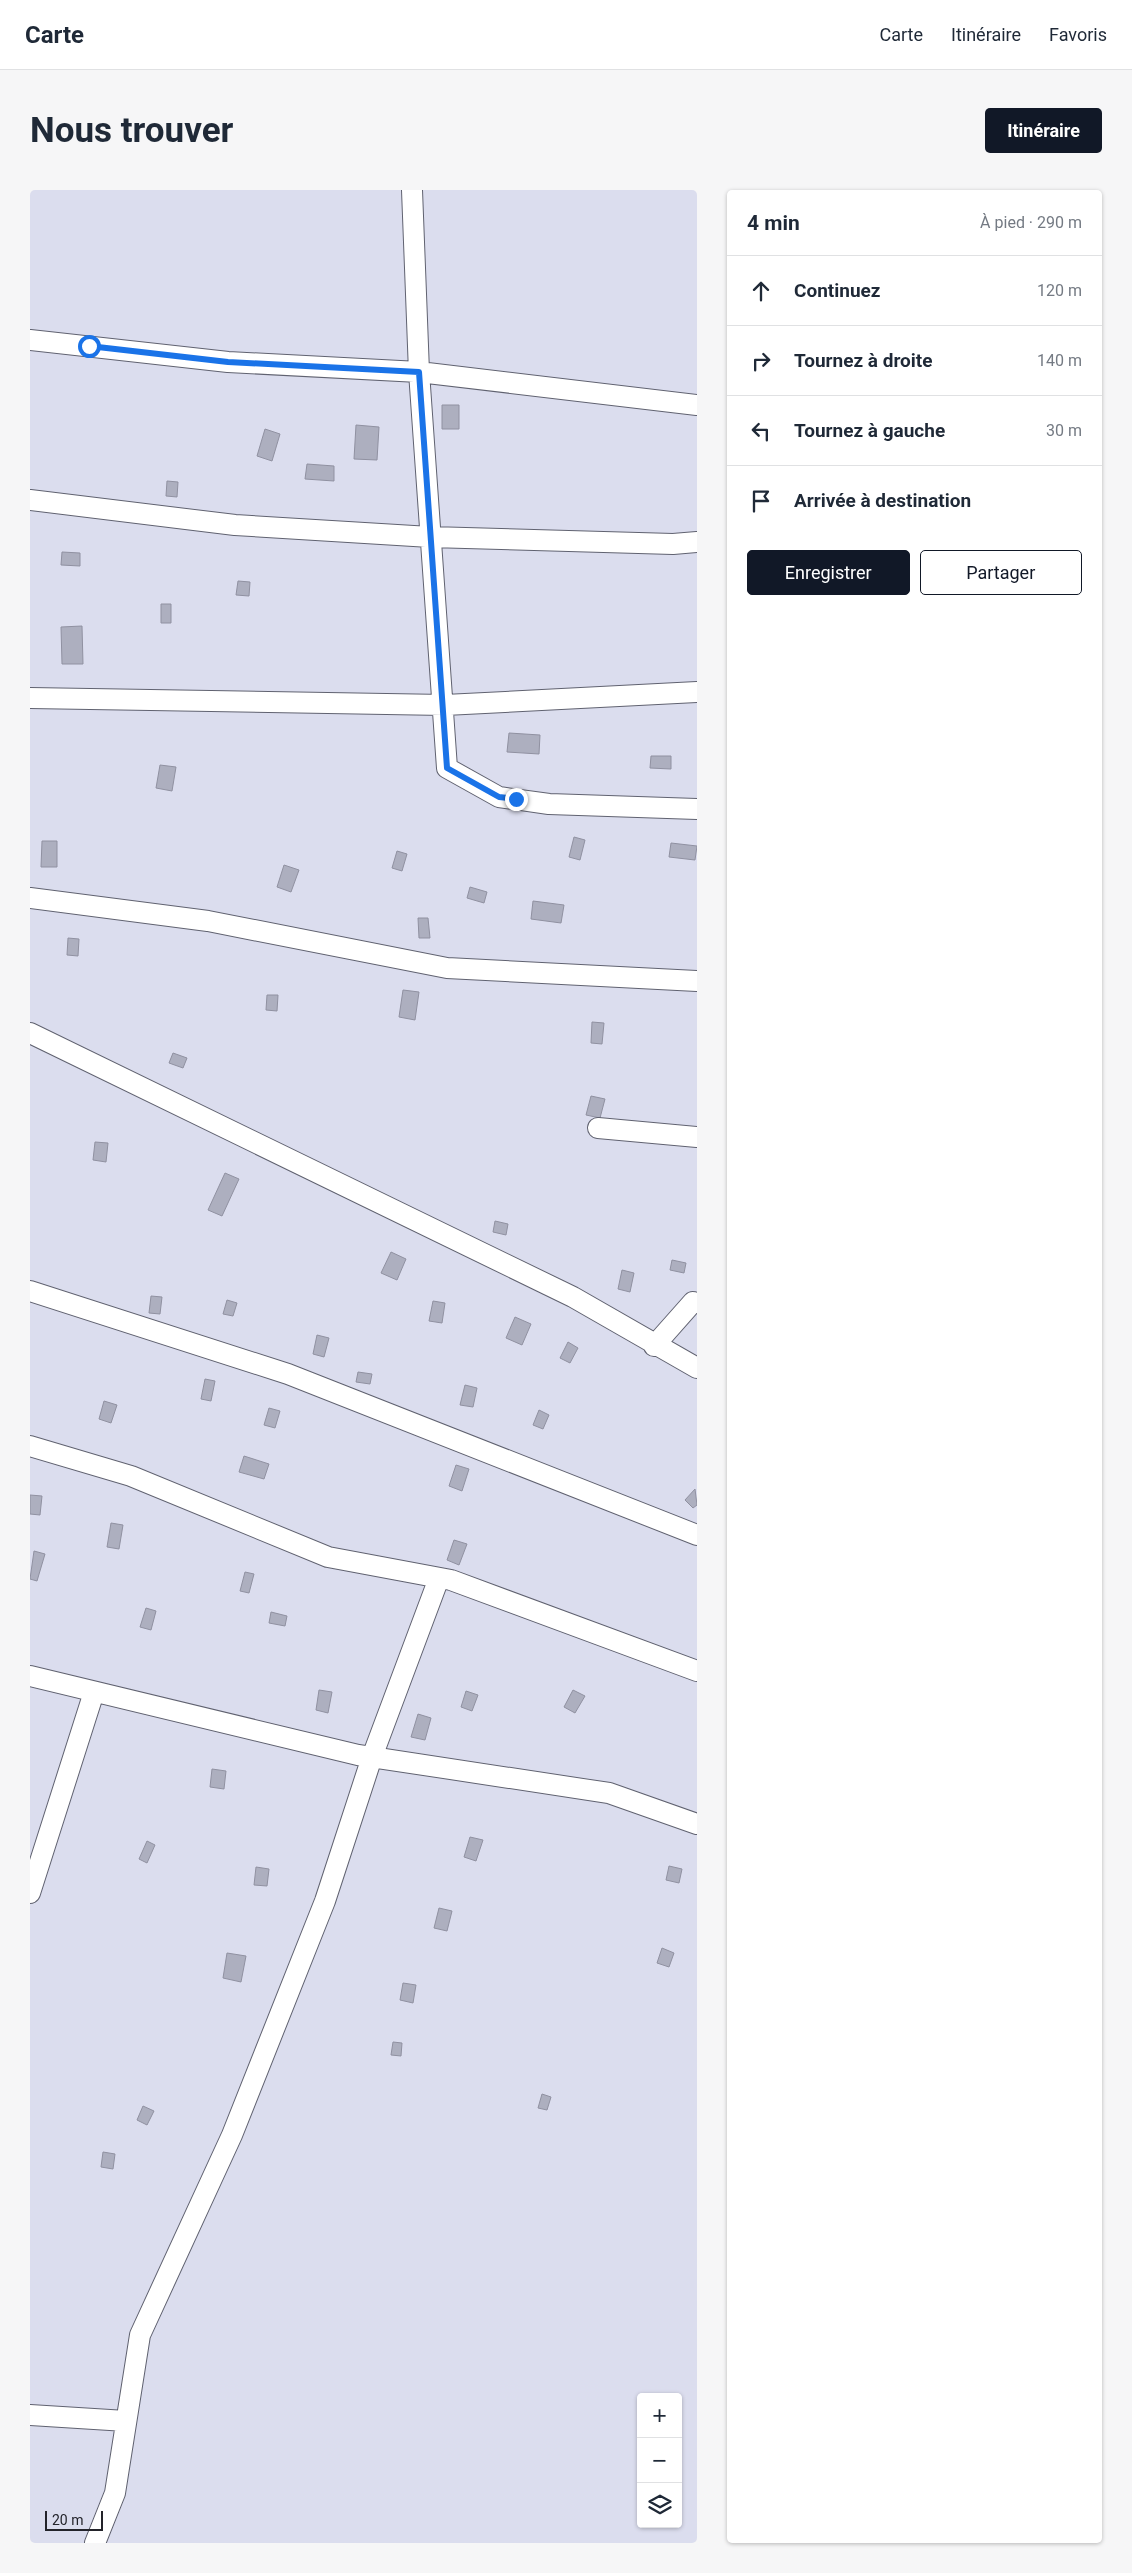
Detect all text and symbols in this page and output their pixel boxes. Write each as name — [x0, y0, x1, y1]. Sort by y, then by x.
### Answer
text: Carte — [25, 21, 84, 49]
text: Carte — [880, 24, 923, 45]
text: Itinéraire — [951, 24, 1021, 45]
text: Favoris — [1049, 24, 1107, 45]
button: Itinéraire — [985, 108, 1102, 153]
text: Nous trouver — [30, 110, 233, 151]
text: 4 min — [747, 211, 800, 235]
text: À pied · 290 m — [980, 213, 1082, 232]
icon: ahead — [747, 277, 775, 305]
text: Continuez — [794, 279, 880, 302]
text: 120 m — [1037, 281, 1082, 300]
route start — [78, 335, 101, 358]
icon: right — [747, 347, 775, 375]
text: Tournez à droite — [794, 349, 933, 372]
text: 140 m — [1037, 351, 1082, 370]
icon: left — [747, 417, 775, 445]
text: Tournez à gauche — [794, 419, 945, 442]
text: 30 m — [1046, 421, 1082, 440]
icon: arrive — [747, 487, 775, 515]
text: Arrivée à destination — [794, 489, 971, 512]
button: Enregistrer — [747, 550, 910, 595]
button: Partager — [920, 550, 1082, 595]
route end — [505, 788, 528, 811]
map controls — [637, 2393, 682, 2528]
button: + — [637, 2393, 682, 2438]
button: − — [637, 2438, 682, 2483]
button: layers — [637, 2483, 682, 2528]
scale bar — [45, 2508, 102, 2531]
text: 20 m — [52, 2512, 84, 2528]

